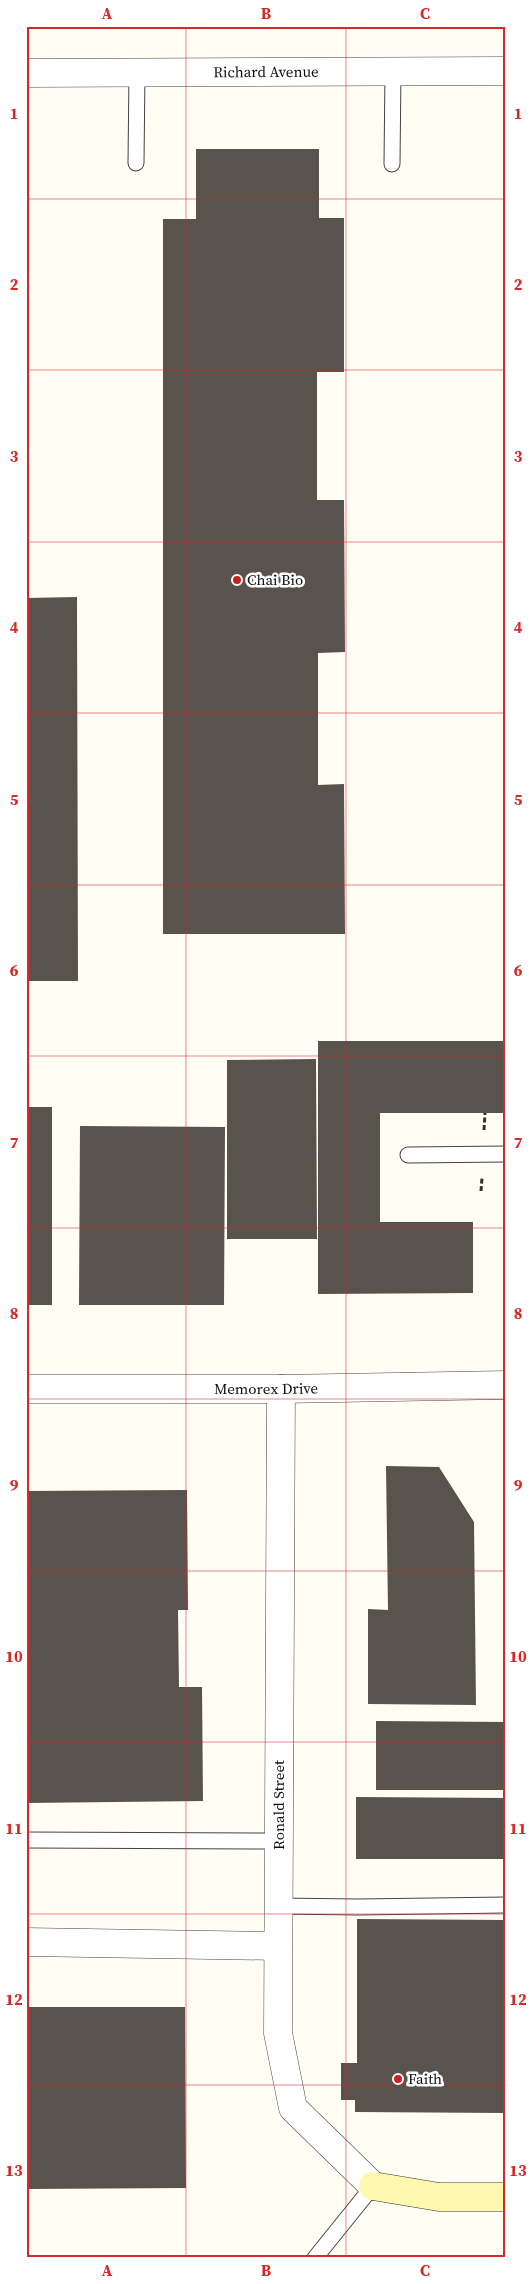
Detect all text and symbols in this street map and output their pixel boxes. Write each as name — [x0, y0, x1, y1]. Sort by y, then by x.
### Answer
text: A — [102, 2, 113, 24]
text: B — [261, 2, 272, 24]
text: C — [420, 2, 430, 24]
street label: Richard Avenue — [213, 61, 319, 82]
text: 1 — [10, 102, 18, 124]
text: 1 — [514, 102, 522, 124]
text: 2 — [10, 273, 19, 295]
text: 2 — [514, 273, 523, 295]
text: 3 — [10, 445, 19, 467]
text: 3 — [514, 445, 523, 467]
place label: Chai Bio — [247, 569, 303, 590]
marker: Chai Bio — [231, 574, 243, 586]
text: 4 — [10, 616, 19, 638]
text: 4 — [514, 616, 523, 638]
text: 5 — [10, 788, 19, 810]
text: 5 — [514, 788, 523, 810]
text: 6 — [10, 959, 19, 981]
text: 6 — [514, 959, 523, 981]
text: 7 — [10, 1131, 19, 1153]
text: 7 — [514, 1131, 523, 1153]
text: 8 — [10, 1302, 18, 1324]
text: 8 — [514, 1302, 522, 1324]
street label: Memorex Drive — [214, 1377, 319, 1399]
text: 9 — [10, 1474, 19, 1496]
text: 9 — [514, 1474, 523, 1496]
text: 10 — [5, 1645, 23, 1667]
text: 10 — [509, 1645, 527, 1667]
street label: Ronald Street — [268, 1760, 289, 1850]
text: 11 — [5, 1817, 23, 1839]
text: 11 — [509, 1817, 527, 1839]
text: 12 — [5, 1988, 23, 2010]
text: 12 — [509, 1988, 527, 2010]
place label: Faith — [408, 2068, 442, 2089]
marker: Faith — [392, 2073, 404, 2085]
text: 13 — [5, 2159, 23, 2181]
text: 13 — [509, 2159, 527, 2181]
text: A — [102, 2259, 113, 2281]
text: B — [261, 2259, 272, 2281]
text: C — [420, 2259, 430, 2281]

